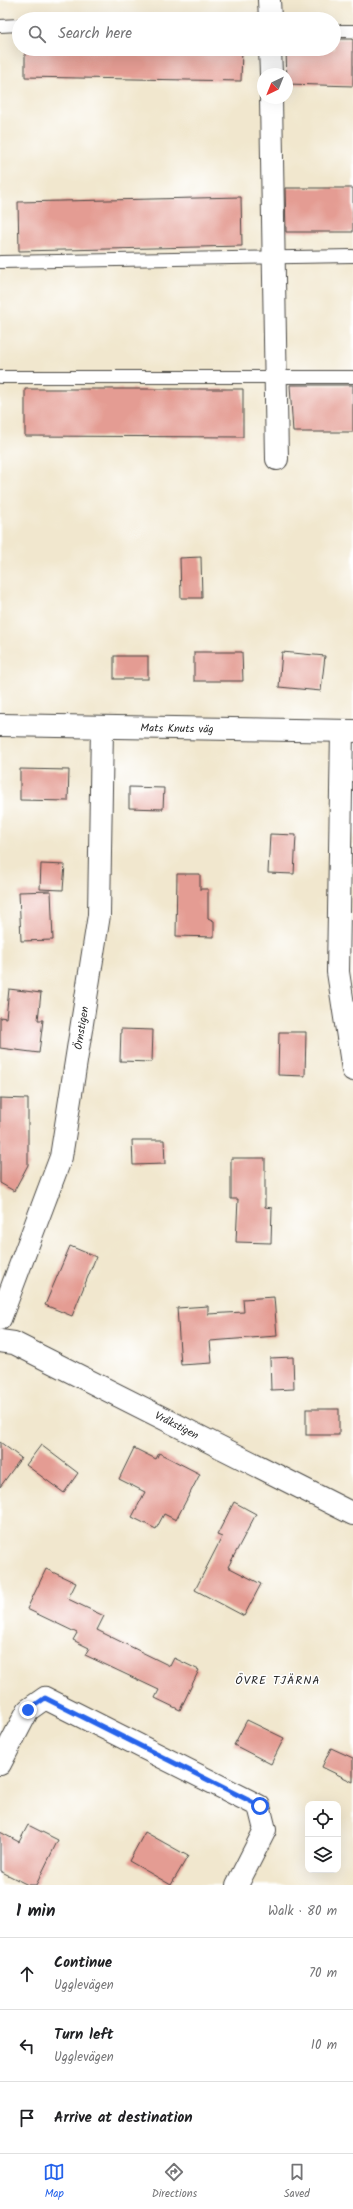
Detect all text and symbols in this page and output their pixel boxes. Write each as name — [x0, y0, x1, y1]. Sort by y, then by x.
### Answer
search box — [12, 12, 341, 56]
text: Search here — [58, 22, 132, 46]
icon: search — [26, 23, 48, 45]
north arrow — [257, 68, 293, 104]
street label: Mats Knuts väg — [140, 719, 214, 739]
street label: Örnstigen — [70, 1005, 94, 1051]
street label: Vråkstigen — [151, 1407, 202, 1445]
district label: ÖVRE TJÄRNA — [235, 1671, 321, 1690]
route end — [19, 1701, 37, 1719]
route start — [251, 1797, 269, 1815]
map controls — [305, 1801, 341, 1873]
button: locate — [305, 1801, 341, 1837]
button: layers — [305, 1837, 341, 1873]
text: 1 min — [16, 1898, 55, 1925]
text: Walk · 80 m — [268, 1901, 337, 1922]
text: Continue — [54, 1951, 112, 1975]
icon: ahead — [16, 1963, 38, 1985]
text: 70 m — [309, 1963, 337, 1984]
text: Ugglevägen — [54, 1975, 114, 1996]
text: Turn left — [54, 2023, 114, 2047]
icon: left — [16, 2035, 38, 2057]
text: 10 m — [311, 2035, 337, 2056]
text: Ugglevägen — [54, 2047, 114, 2068]
text: Arrive at destination — [54, 2106, 193, 2130]
icon: arrive — [16, 2107, 38, 2129]
tab: Map — [43, 2161, 65, 2203]
tab: Directions — [152, 2161, 197, 2203]
tab: Saved — [284, 2161, 310, 2203]

